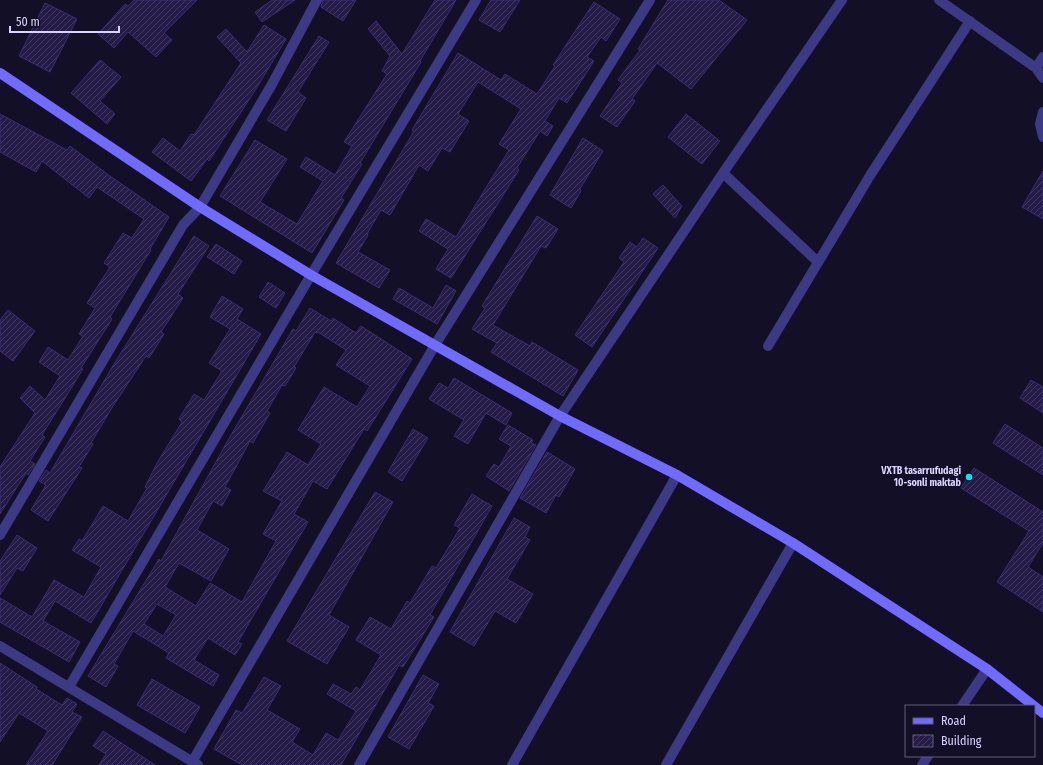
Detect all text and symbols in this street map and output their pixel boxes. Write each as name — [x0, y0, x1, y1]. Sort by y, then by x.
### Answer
scale bar — [10, 8, 119, 34]
text: 50 m — [16, 15, 40, 29]
place label: VXTB tasarrufudagi 10-sonli maktab — [880, 465, 962, 489]
marker: VXTB tasarrufudagi 10-sonli maktab — [964, 472, 974, 482]
legend — [905, 705, 1035, 757]
text: Road — [941, 714, 966, 728]
text: Building — [941, 734, 982, 748]

